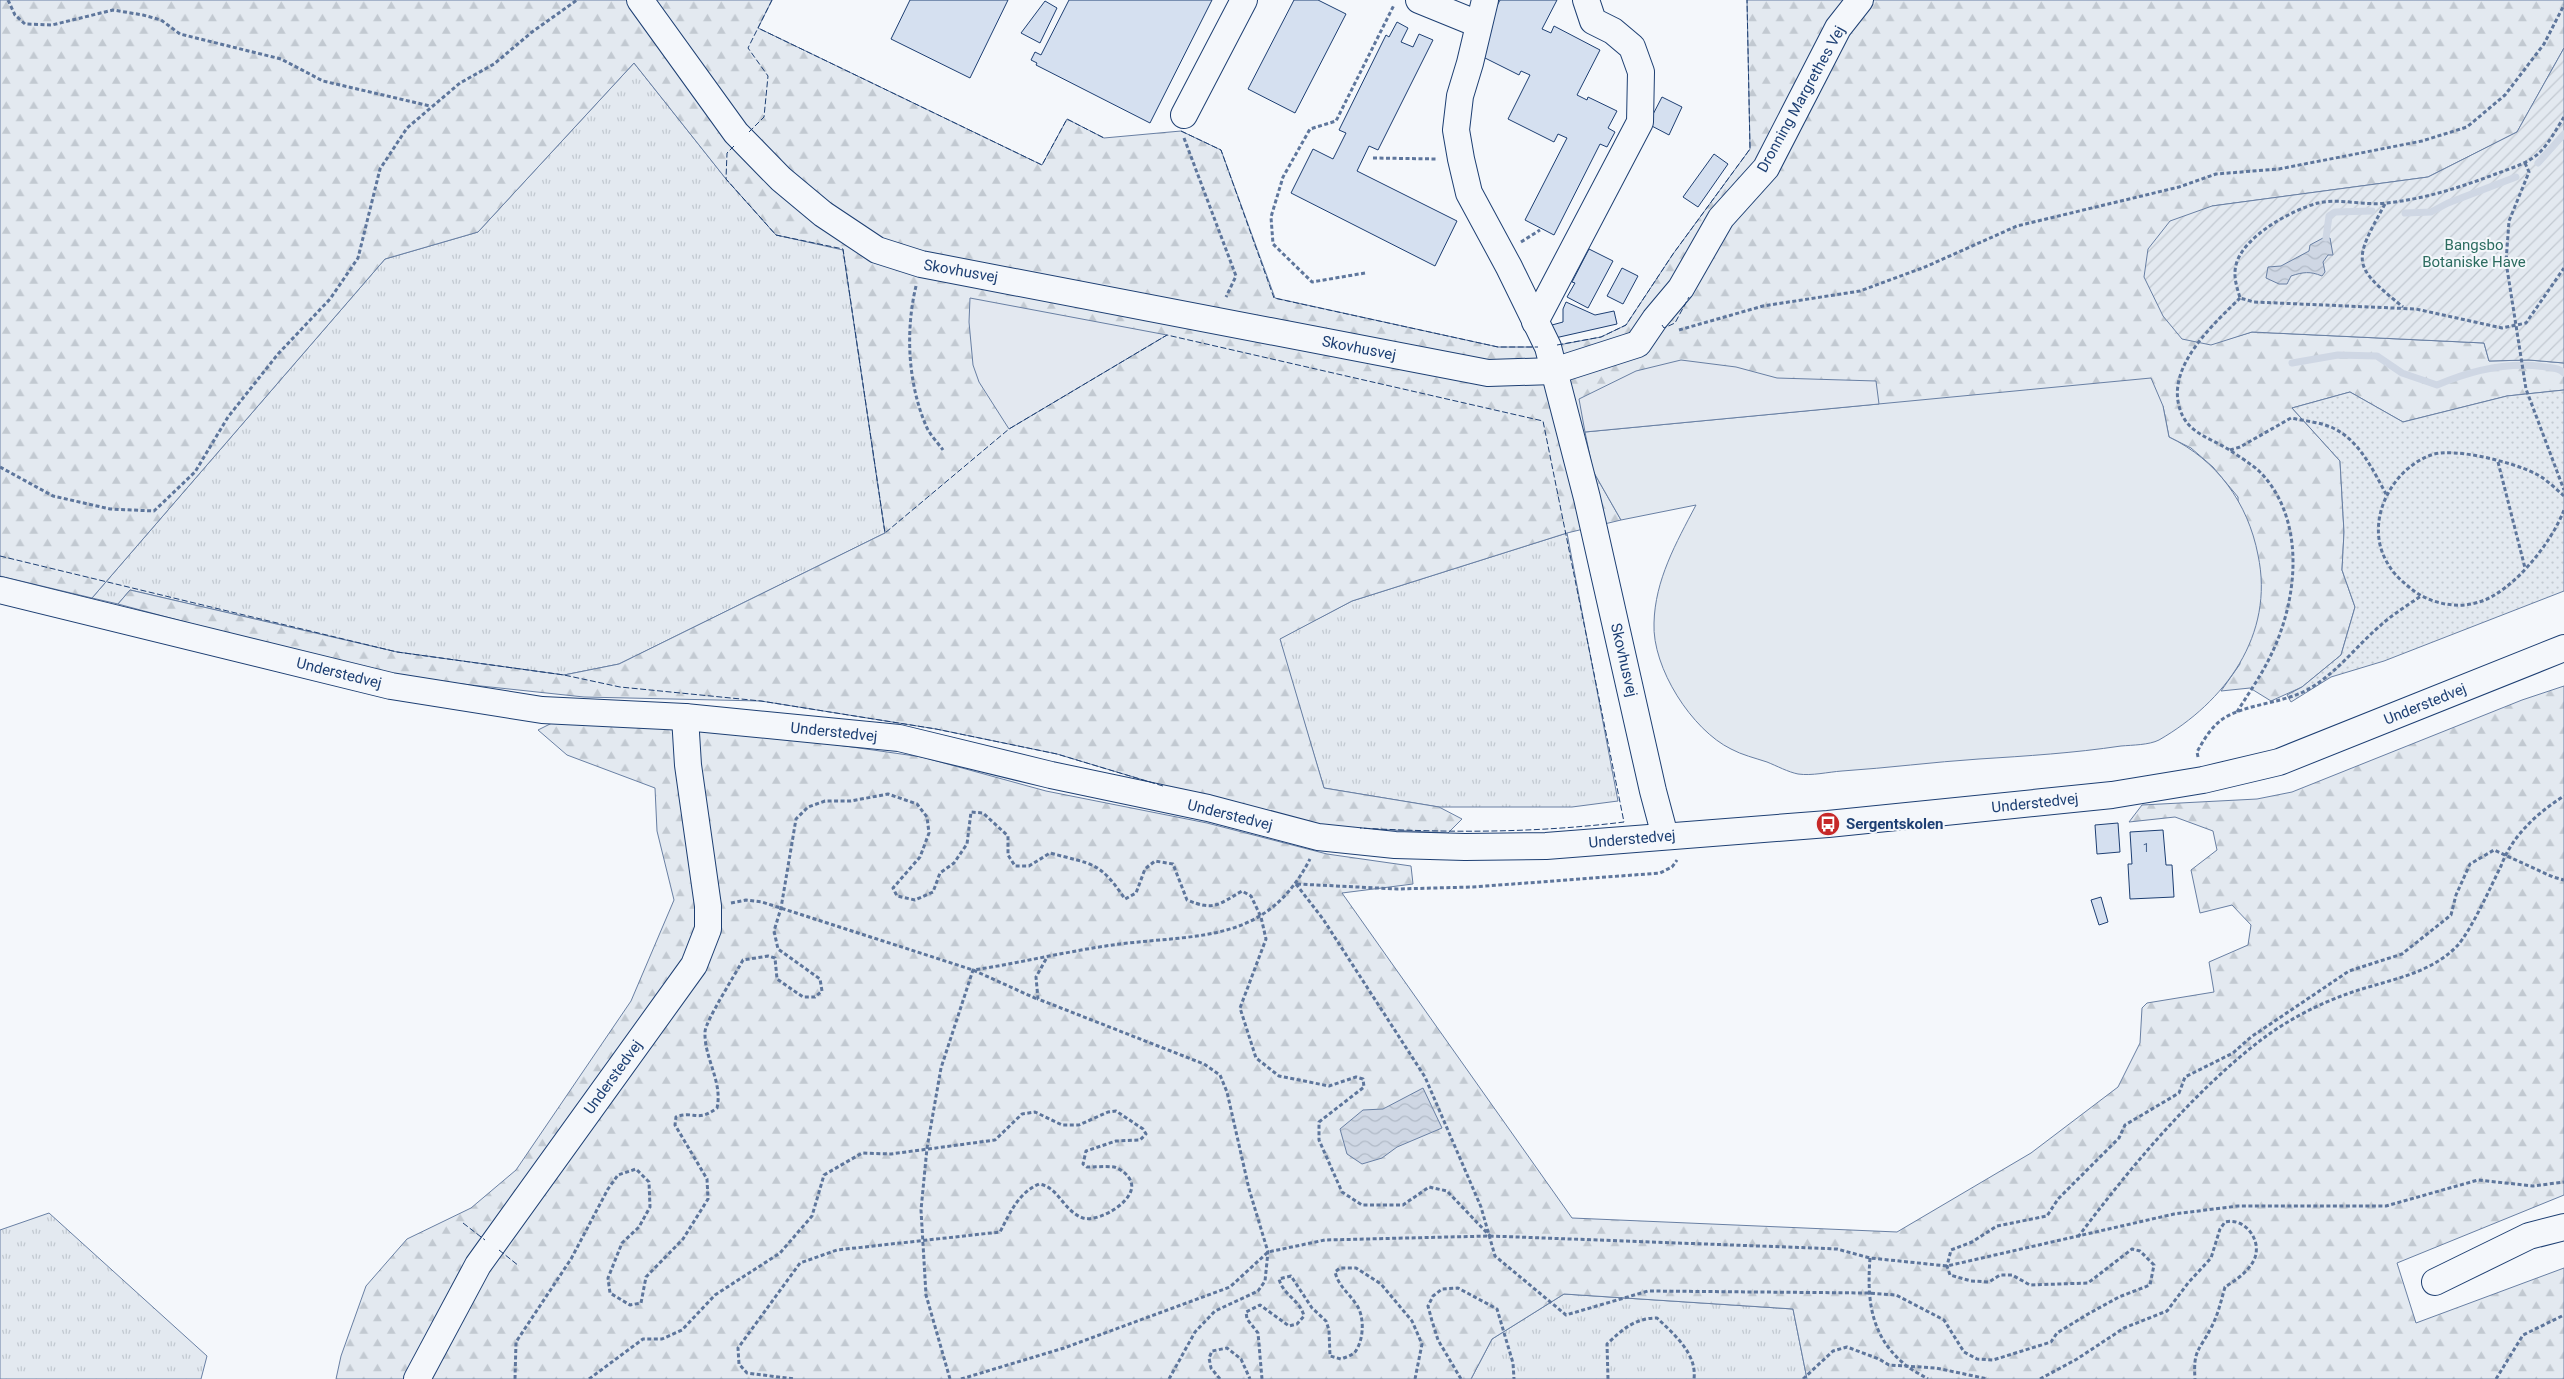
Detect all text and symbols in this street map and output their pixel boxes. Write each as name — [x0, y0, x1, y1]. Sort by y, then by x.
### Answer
street label: Dronning Margrethes Vej — [1753, 23, 1849, 175]
park label: Bangsbo Botaniske Have — [2422, 236, 2526, 271]
street label: Skovhusvej — [922, 256, 1000, 286]
street label: Skovhusvej — [1320, 332, 1398, 364]
street label: Skovhusvej — [1607, 621, 1641, 699]
street label: Understedvej — [294, 654, 384, 692]
street label: Understedvej — [2381, 679, 2469, 729]
street label: Understedvej — [790, 718, 878, 746]
street label: Understedvej — [1991, 789, 2079, 817]
street label: Understedvej — [1185, 796, 1275, 834]
bus stop icon: Sergentskolen — [1815, 811, 1841, 837]
place label: Sergentskolen — [1846, 815, 1944, 833]
street label: Understedvej — [1588, 826, 1676, 852]
house number: 1 — [2143, 841, 2149, 855]
street label: Understedvej — [580, 1036, 646, 1118]

